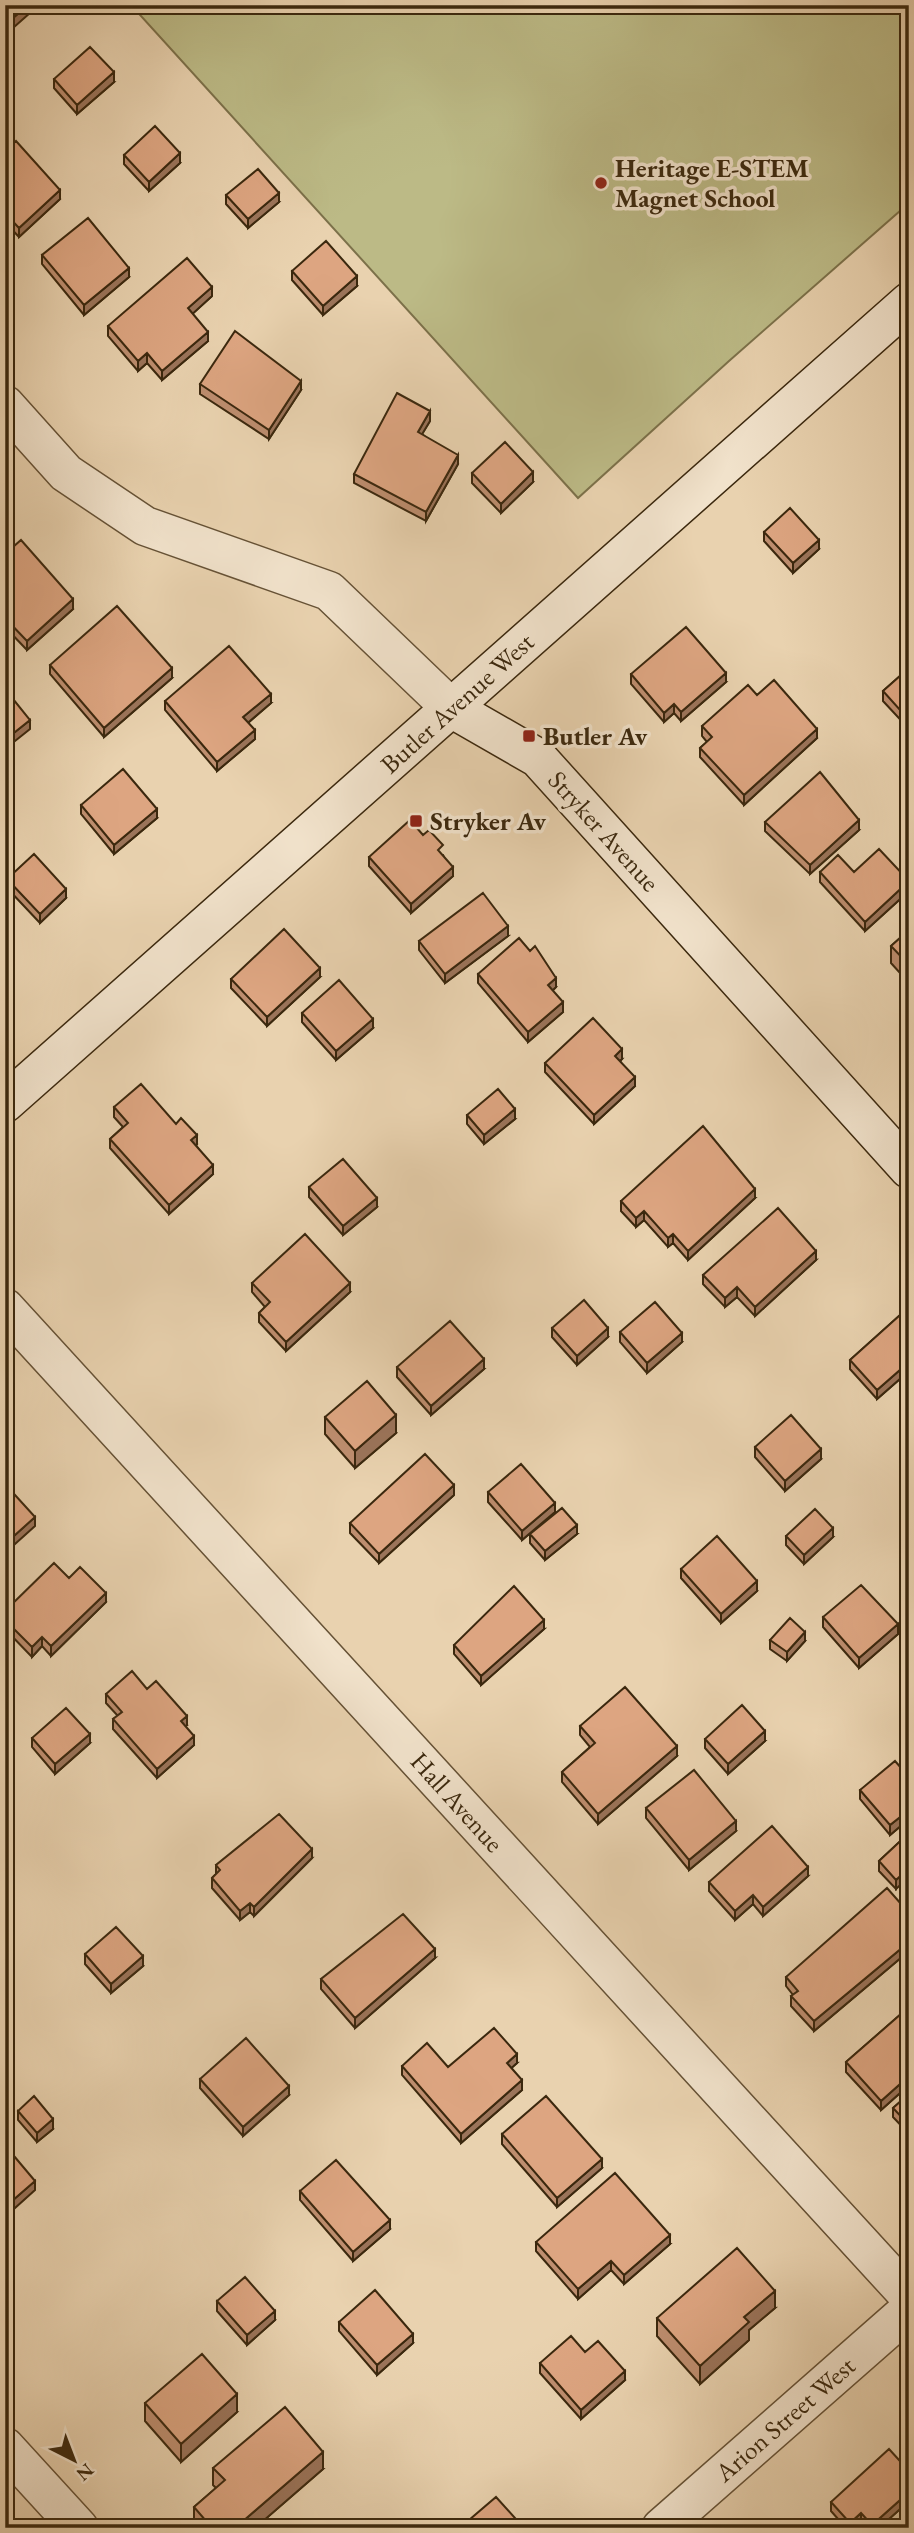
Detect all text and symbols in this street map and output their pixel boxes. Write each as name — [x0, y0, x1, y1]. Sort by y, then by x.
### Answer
place label: Heritage E-STEM Magnet School — [615, 151, 809, 215]
marker: Heritage E-STEM Magnet School — [593, 175, 609, 191]
street label: Butler Avenue West — [373, 625, 541, 781]
place label: Butler Av — [543, 719, 648, 753]
marker: Butler Av — [521, 728, 537, 744]
street label: Stryker Avenue — [541, 763, 667, 899]
place label: Stryker Av — [430, 804, 547, 838]
marker: Stryker Av — [408, 813, 424, 829]
street label: Hall Avenue — [403, 1745, 511, 1859]
street label: Arion Street West — [707, 2349, 862, 2490]
north arrow — [38, 2424, 108, 2494]
text: N — [70, 2458, 99, 2487]

